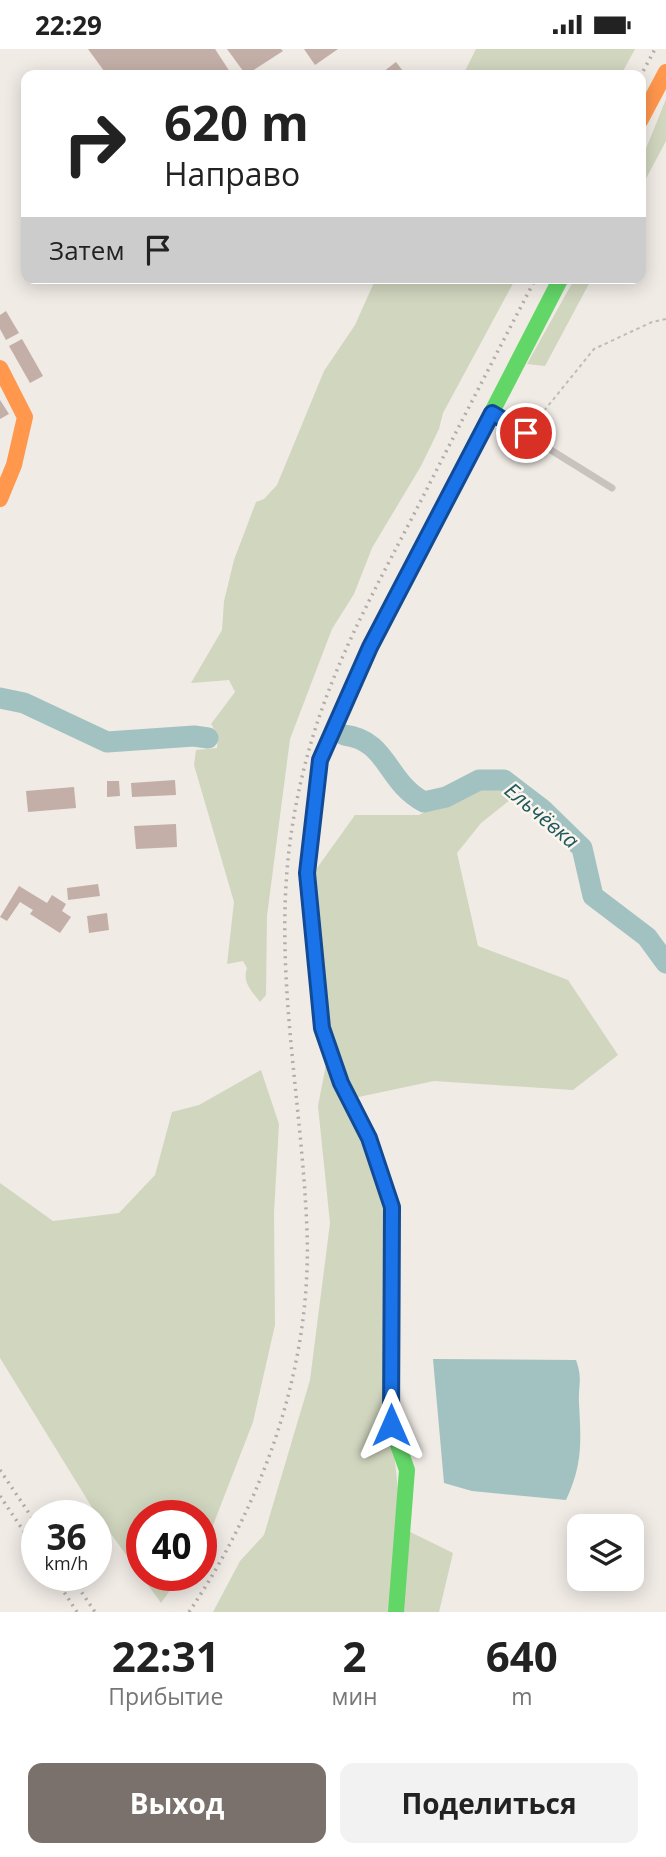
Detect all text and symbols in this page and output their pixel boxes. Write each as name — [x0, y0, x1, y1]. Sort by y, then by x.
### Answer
text: 22:29 — [35, 7, 102, 43]
text: 620 m — [164, 89, 309, 155]
icon: right — [49, 98, 140, 189]
text: Направо — [164, 152, 300, 195]
icon: arrive — [139, 231, 177, 269]
text: Затем — [49, 232, 125, 268]
pin — [496, 403, 556, 463]
icon: arrive — [507, 414, 545, 452]
water label: Ельчёвка — [499, 776, 585, 854]
position arrow — [354, 1388, 428, 1462]
speed limit sign: 40 — [126, 1500, 217, 1591]
text: 36 — [46, 1513, 87, 1560]
map controls — [567, 1514, 644, 1591]
button: layers — [567, 1514, 644, 1591]
text: km/h — [45, 1551, 88, 1575]
text: 22:31 — [112, 1627, 220, 1684]
text: 2 — [343, 1627, 367, 1684]
text: 640 — [486, 1627, 558, 1684]
text: Прибытие — [108, 1680, 223, 1712]
text: мин — [332, 1680, 378, 1712]
text: m — [511, 1680, 532, 1712]
button: Выход — [28, 1763, 326, 1843]
button: Поделиться — [340, 1763, 638, 1843]

